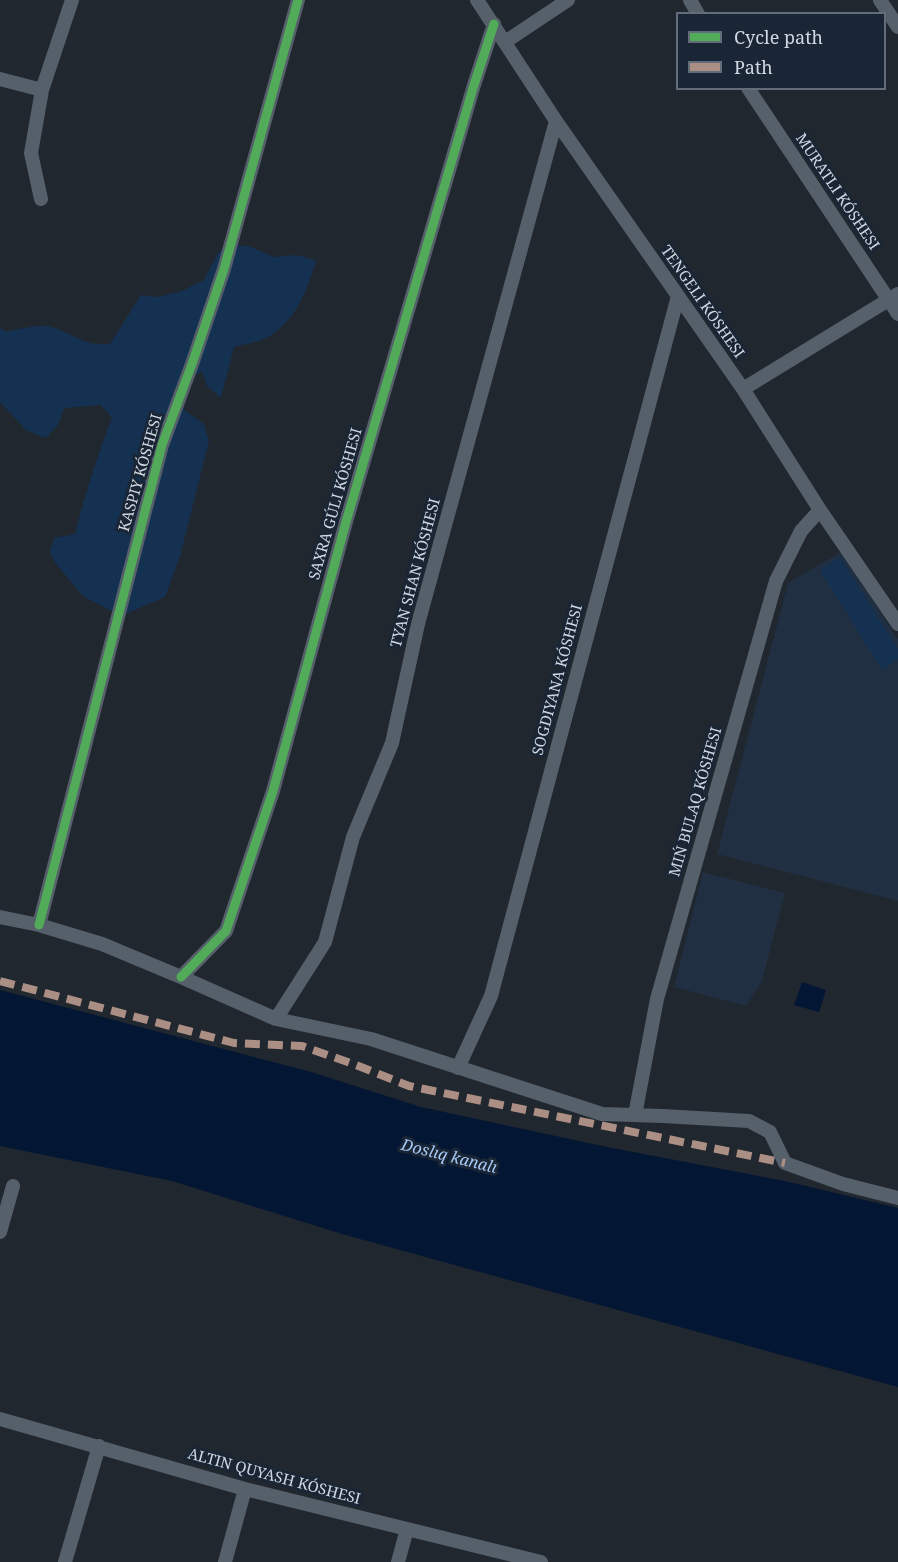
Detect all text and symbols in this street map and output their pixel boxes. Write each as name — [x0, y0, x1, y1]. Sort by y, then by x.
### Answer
legend — [676, 12, 886, 90]
text: Cycle path — [734, 25, 823, 49]
text: Path — [734, 55, 773, 79]
street label: MURATLI KÓSHESI — [791, 130, 883, 254]
street label: TENGELI KÓSHESI — [656, 242, 748, 362]
street label: KASPIY KÓSHESI — [116, 412, 166, 534]
street label: SAXRA GÚLI KÓSHESI — [306, 426, 366, 582]
street label: TYAN SHAN KÓSHESI — [387, 496, 445, 650]
street label: SOGDIYANA KÓSHESI — [529, 603, 587, 757]
street label: MIŃ BULAQ KÓSHESI — [666, 725, 726, 879]
water label: Doslıq kanalı — [399, 1136, 499, 1178]
street label: ALTIN QUYASH KÓSHESI — [186, 1445, 362, 1509]

